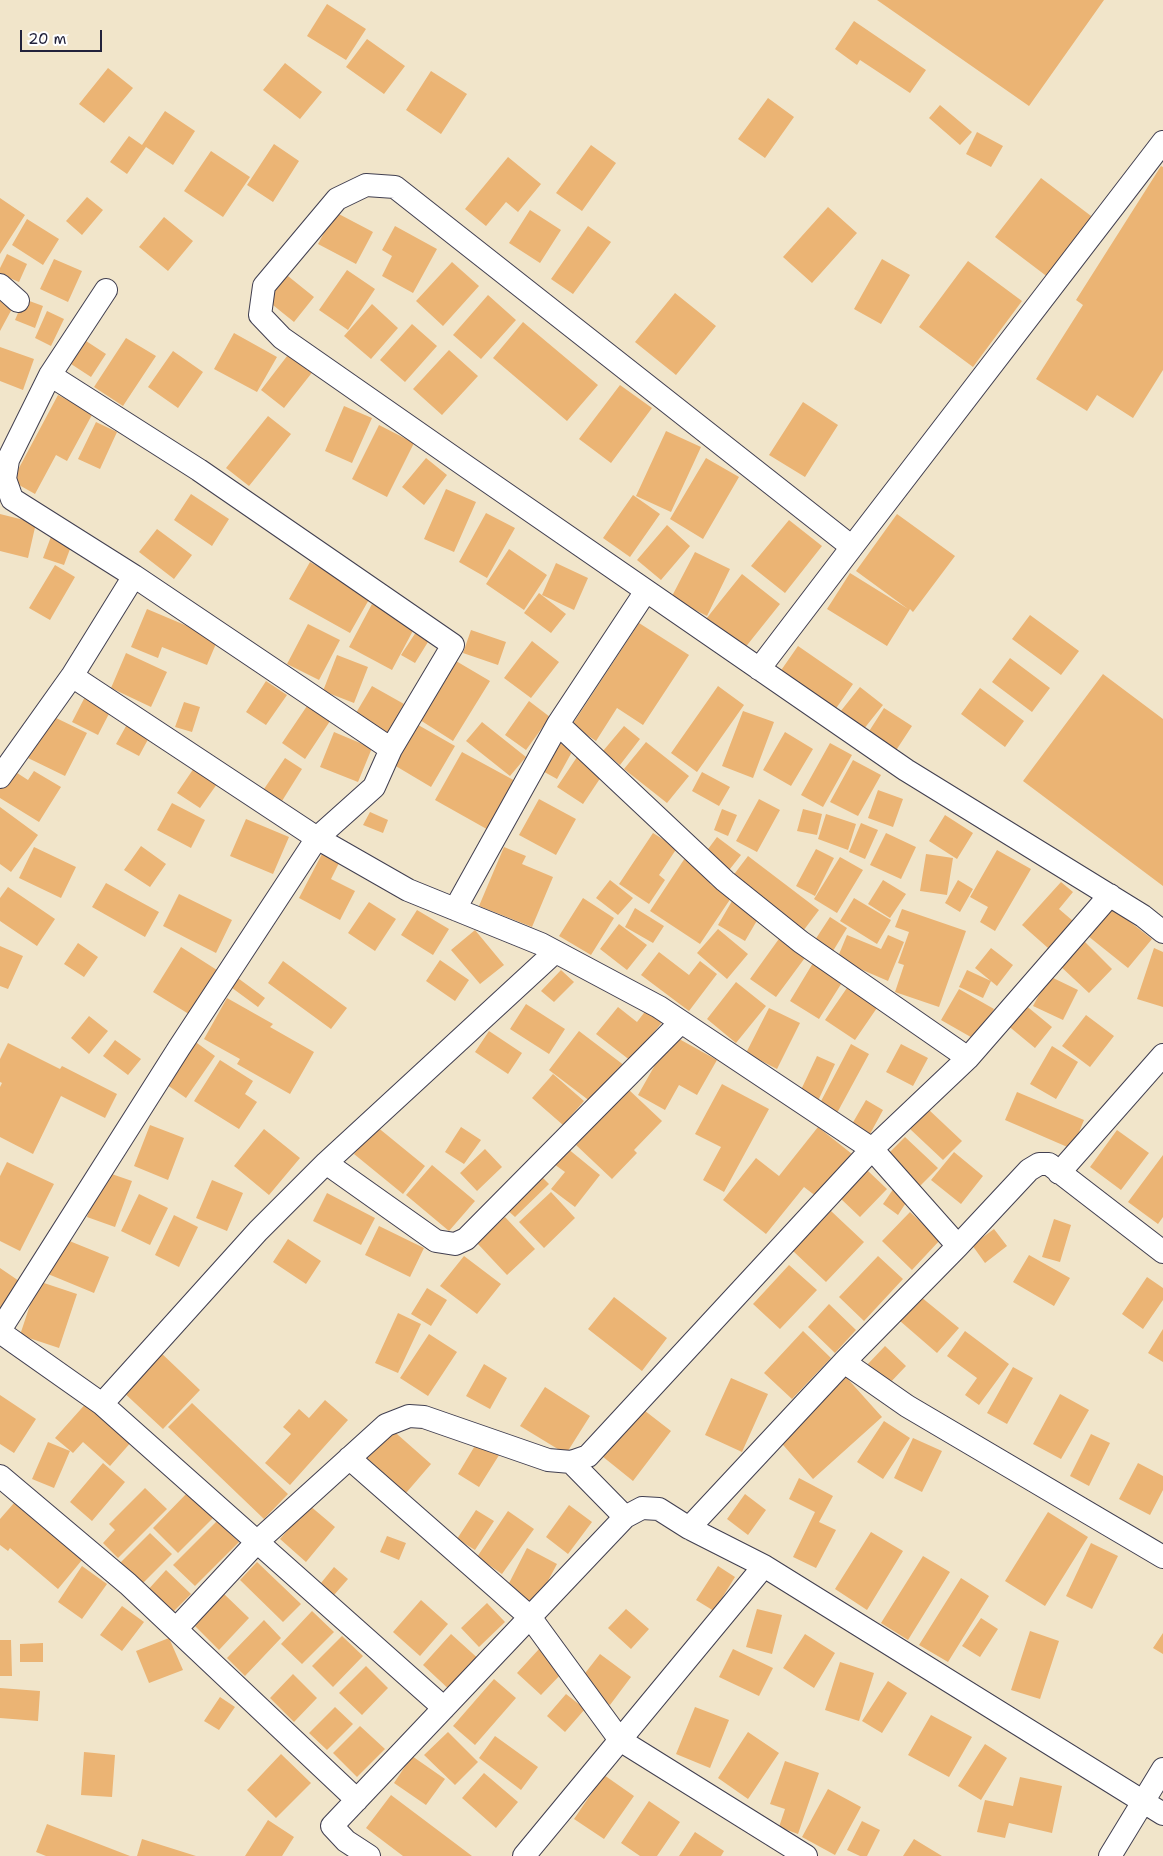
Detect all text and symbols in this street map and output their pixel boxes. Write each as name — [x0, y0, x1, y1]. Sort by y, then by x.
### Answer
scale bar — [22, 20, 105, 52]
text: 20 m — [28, 29, 67, 49]

